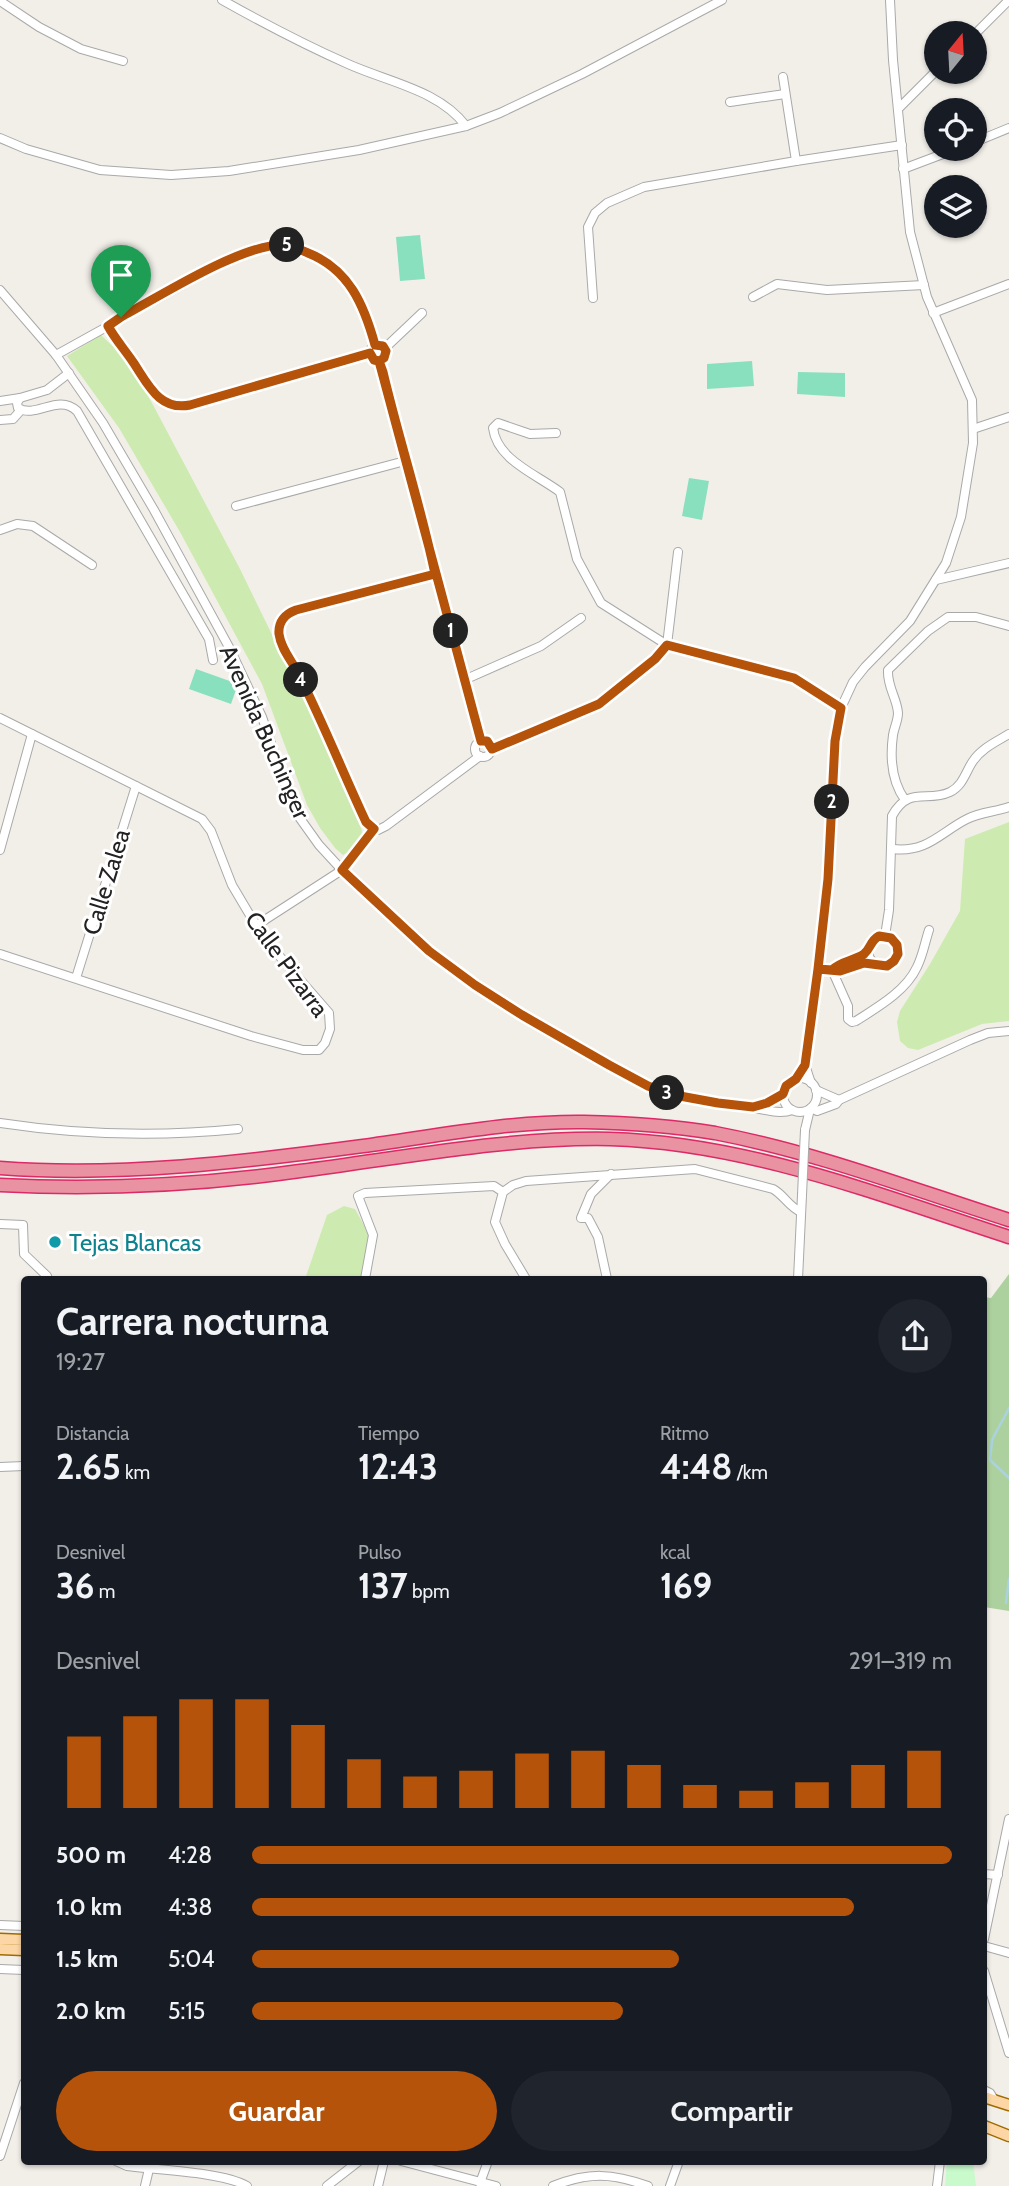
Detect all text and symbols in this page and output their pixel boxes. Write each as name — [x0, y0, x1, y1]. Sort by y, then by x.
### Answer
north arrow — [924, 21, 987, 84]
map controls — [924, 21, 987, 238]
button: locate — [924, 98, 987, 161]
button: layers — [924, 175, 987, 238]
pin: 5 — [270, 228, 304, 262]
text: 5 — [281, 233, 292, 256]
pin — [91, 245, 151, 317]
icon: arrive — [102, 256, 140, 294]
pin: 1 — [434, 614, 468, 648]
text: 1 — [447, 619, 454, 642]
street label: Avenida Buchinger — [214, 640, 317, 824]
pin: 4 — [284, 662, 318, 698]
text: 4 — [295, 668, 306, 691]
pin: 2 — [814, 784, 850, 820]
text: 2 — [826, 790, 837, 813]
street label: Calle Zalea — [76, 825, 136, 938]
street label: Calle Pizarra — [239, 906, 335, 1023]
pin: 3 — [650, 1076, 684, 1110]
text: 3 — [661, 1081, 672, 1104]
place label: Tejas Blancas — [69, 1228, 201, 1257]
marker: Tejas Blancas — [47, 1234, 63, 1250]
text: Carrera nocturna — [56, 1298, 329, 1345]
button: share — [878, 1299, 952, 1373]
text: 19:27 — [56, 1348, 105, 1376]
text: Distancia — [56, 1422, 130, 1445]
text: Tiempo — [358, 1422, 419, 1445]
text: Ritmo — [660, 1422, 709, 1445]
text: 2.65 — [56, 1445, 121, 1488]
text: 12:43 — [358, 1445, 438, 1488]
text: 4:48 — [660, 1445, 732, 1488]
text: km — [121, 1461, 150, 1484]
text: /km — [732, 1461, 768, 1484]
text: Desnivel — [56, 1541, 125, 1564]
text: Pulso — [358, 1541, 402, 1564]
text: kcal — [660, 1541, 690, 1564]
text: 36 — [56, 1564, 95, 1607]
text: 137 — [358, 1564, 408, 1607]
text: 169 — [660, 1564, 712, 1607]
text: m — [95, 1580, 116, 1603]
text: bpm — [408, 1580, 450, 1603]
text: Desnivel — [56, 1647, 140, 1675]
text: 291–319 m — [849, 1647, 952, 1675]
text: 500 m — [56, 1841, 126, 1869]
text: 4:28 — [168, 1841, 212, 1869]
text: 1.0 km — [56, 1893, 122, 1921]
text: 4:38 — [168, 1893, 212, 1921]
text: 1.5 km — [56, 1945, 118, 1973]
text: 5:04 — [168, 1945, 215, 1973]
text: 2.0 km — [56, 1997, 126, 2025]
text: 5:15 — [168, 1997, 205, 2025]
button: Guardar — [56, 2071, 497, 2151]
button: Compartir — [511, 2071, 952, 2151]

